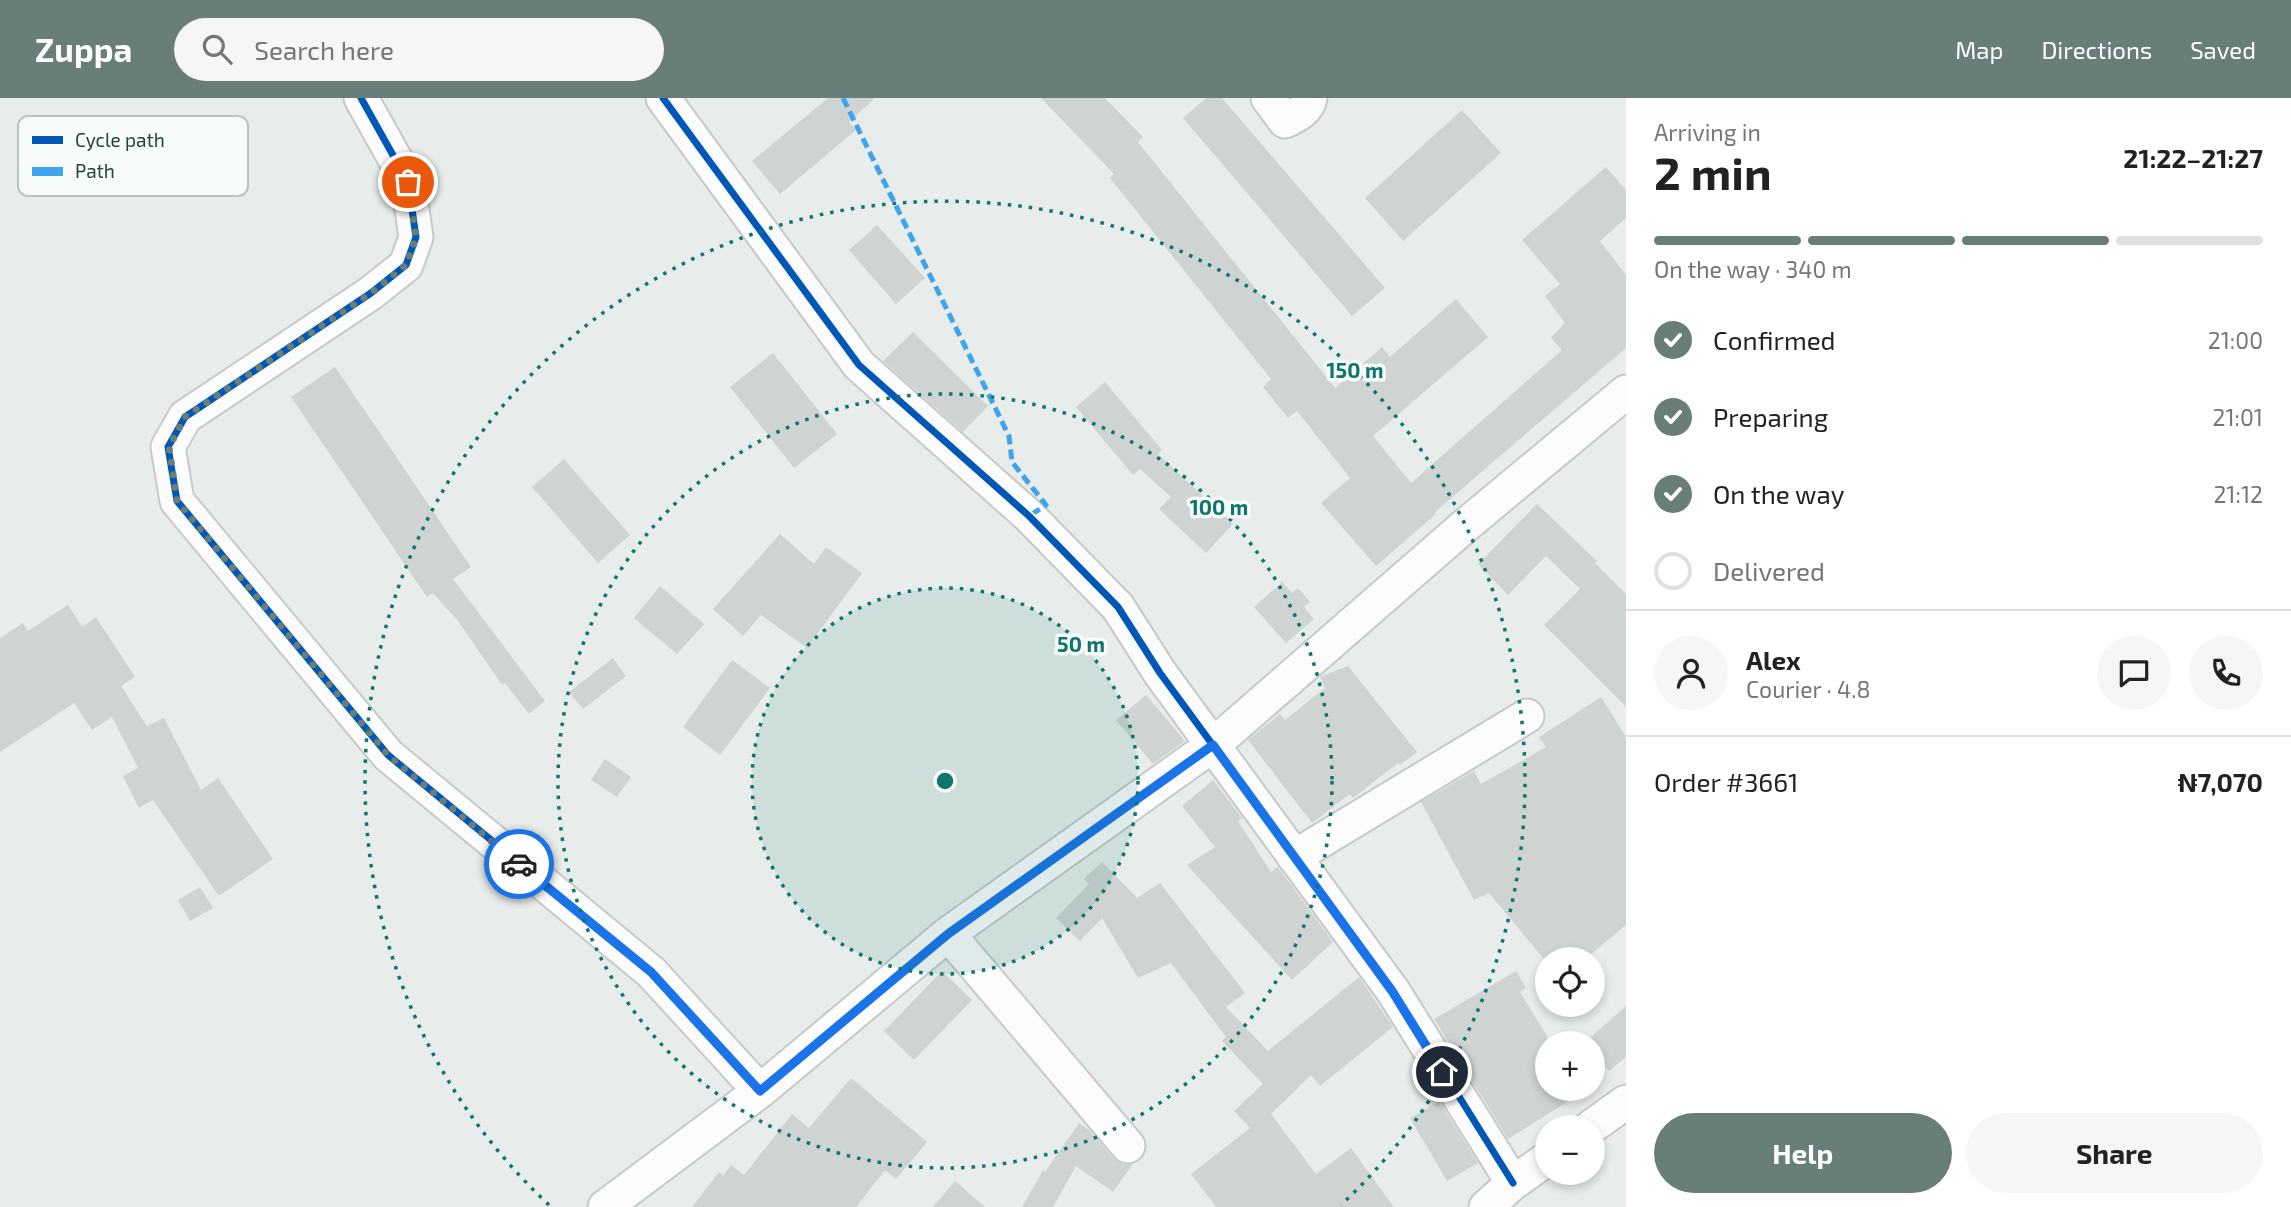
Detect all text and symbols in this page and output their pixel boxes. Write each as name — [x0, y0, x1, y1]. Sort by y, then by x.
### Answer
search box — [174, 18, 664, 81]
text: Zuppa — [35, 29, 132, 69]
icon: search — [198, 30, 236, 68]
text: Search here — [254, 34, 394, 65]
text: Map — [1955, 35, 2003, 64]
text: Directions — [2041, 35, 2152, 64]
text: Saved — [2190, 35, 2256, 64]
legend — [18, 116, 248, 196]
text: Arriving in — [1654, 118, 1761, 146]
text: Cycle path — [75, 128, 165, 151]
text: 21:22–21:27 — [2123, 142, 2263, 173]
text: 2 min — [1654, 144, 1772, 199]
pin — [378, 152, 438, 212]
text: Path — [75, 159, 115, 182]
icon: bag — [389, 163, 427, 201]
text: On the way · 340 m — [1654, 255, 1852, 283]
icon: check — [1654, 321, 1692, 359]
text: Confirmed — [1713, 324, 1836, 355]
text: 21:00 — [2208, 326, 2263, 354]
text: 150 m — [1327, 357, 1383, 382]
icon: check — [1654, 398, 1692, 436]
text: Preparing — [1713, 401, 1828, 432]
text: 21:01 — [2212, 403, 2263, 431]
icon: check — [1654, 475, 1692, 513]
text: On the way — [1713, 478, 1844, 509]
text: 21:12 — [2213, 480, 2263, 508]
text: 100 m — [1190, 494, 1248, 519]
text: Delivered — [1713, 555, 1825, 586]
text: 50 m — [1057, 631, 1105, 656]
button: person — [1654, 636, 1728, 710]
button: chat — [2097, 636, 2171, 710]
button: phone — [2189, 636, 2263, 710]
text: Alex — [1746, 644, 1801, 675]
text: Courier · 4.8 — [1746, 675, 1870, 703]
text: Order #3661 — [1654, 766, 1798, 797]
text: ₦7,070 — [2177, 766, 2263, 797]
centre of rings — [933, 769, 957, 793]
courier — [484, 829, 554, 899]
icon: car — [500, 845, 538, 883]
map controls — [1535, 947, 1605, 1185]
button: locate — [1535, 947, 1605, 1017]
button: + — [1535, 1031, 1605, 1101]
pin — [1412, 1042, 1472, 1102]
icon: home — [1423, 1053, 1461, 1091]
button: Help — [1654, 1113, 1952, 1193]
button: Share — [1966, 1113, 2263, 1193]
button: − — [1535, 1115, 1605, 1185]

